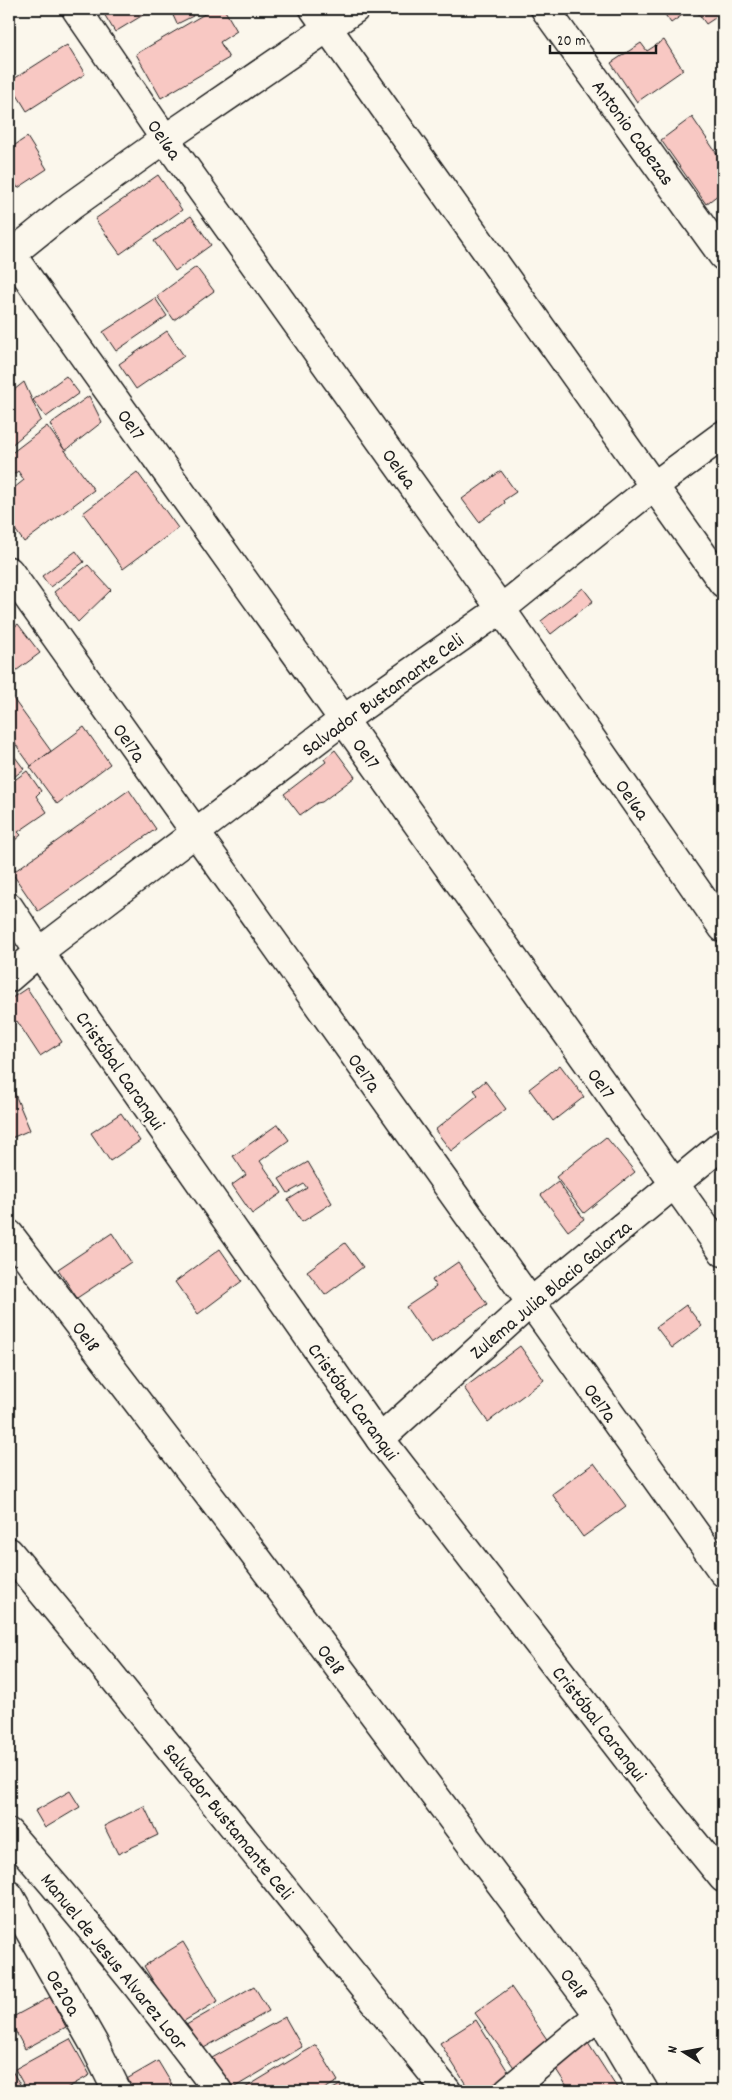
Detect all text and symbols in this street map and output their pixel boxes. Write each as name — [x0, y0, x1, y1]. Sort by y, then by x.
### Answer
scale bar — [550, 22, 656, 54]
text: 20 m — [557, 31, 585, 53]
street label: Antonio Cabezas — [584, 75, 680, 193]
street label: Oe16a — [139, 115, 187, 167]
street label: Oe17 — [109, 404, 150, 447]
street label: Oe16a — [373, 444, 422, 496]
street label: Salvador Bustamante Celi — [297, 628, 471, 765]
street label: Oe17a — [104, 719, 151, 769]
street label: Oe17 — [344, 733, 385, 776]
street label: Oe16a — [607, 775, 655, 827]
street label: Cristóbal Caranqui — [67, 1007, 170, 1137]
street label: Oe17a — [339, 1049, 386, 1099]
street label: Oe17 — [579, 1063, 620, 1106]
street label: Zulema Julia Blacio Galarza — [465, 1215, 639, 1368]
street label: Oe18 — [64, 1316, 106, 1359]
street label: Cristóbal Caranqui — [299, 1338, 404, 1468]
street label: Oe17a — [575, 1379, 623, 1429]
street label: Oe18 — [309, 1639, 351, 1682]
street label: Cristóbal Caranqui — [544, 1661, 652, 1789]
street label: Salvador Bustamante Celi — [155, 1739, 299, 1908]
street label: Manuel de Jesus Alvarez Loor — [32, 1868, 194, 2058]
street label: Oe18 — [552, 1963, 594, 2006]
street label: Oe20a — [37, 1965, 86, 2022]
north arrow — [660, 2028, 710, 2078]
text: N — [663, 2045, 684, 2055]

